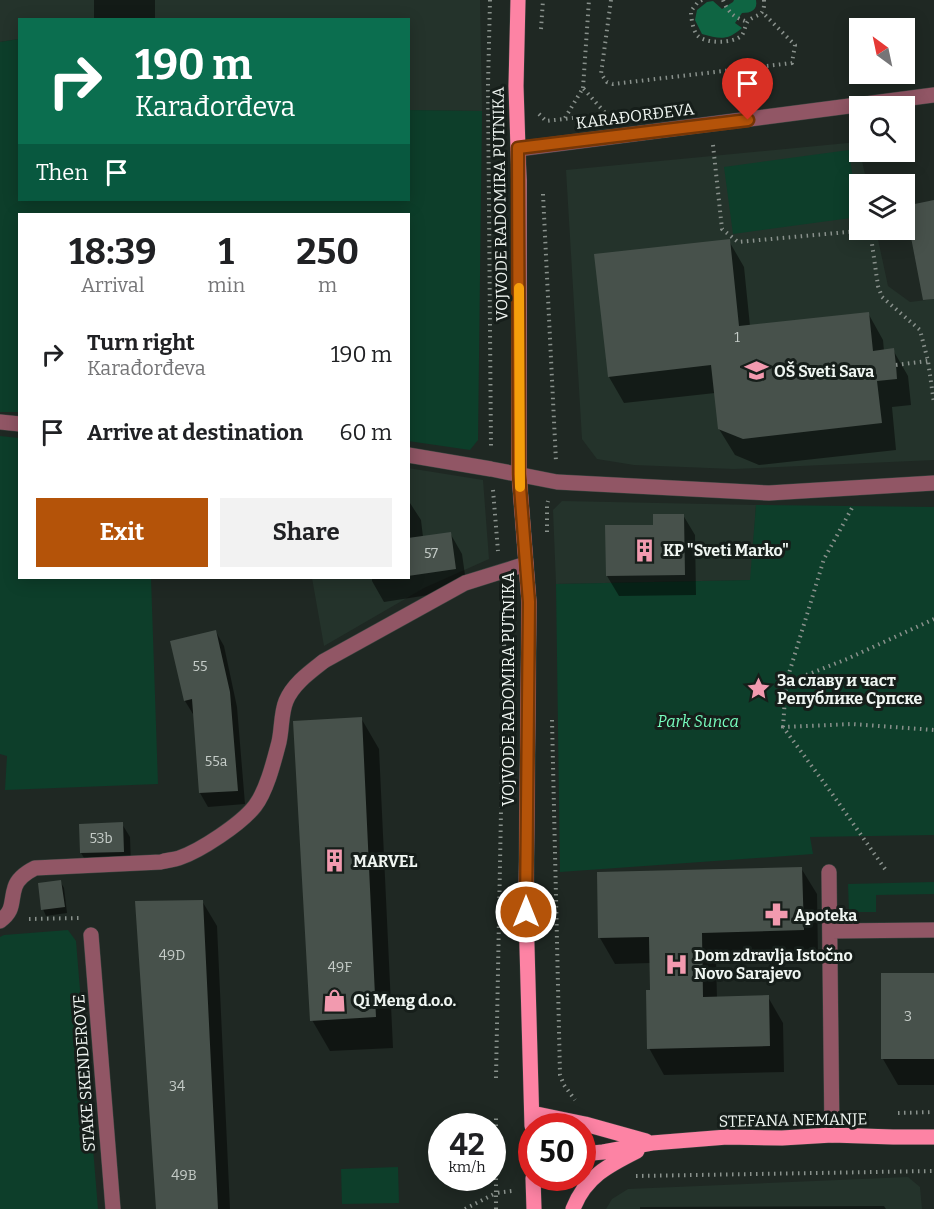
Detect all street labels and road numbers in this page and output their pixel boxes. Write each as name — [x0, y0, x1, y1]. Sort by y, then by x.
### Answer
street label: VOJVODE RADOMIRA PUTNIKA — [488, 86, 512, 321]
street label: KARAĐORĐEVA — [575, 99, 696, 133]
street label: VOJVODE RADOMIRA PUTNIKA — [499, 571, 518, 806]
street label: STAKE SKENDEROVE — [69, 993, 99, 1153]
street label: STEFANA NEMANJE — [719, 1109, 867, 1131]

